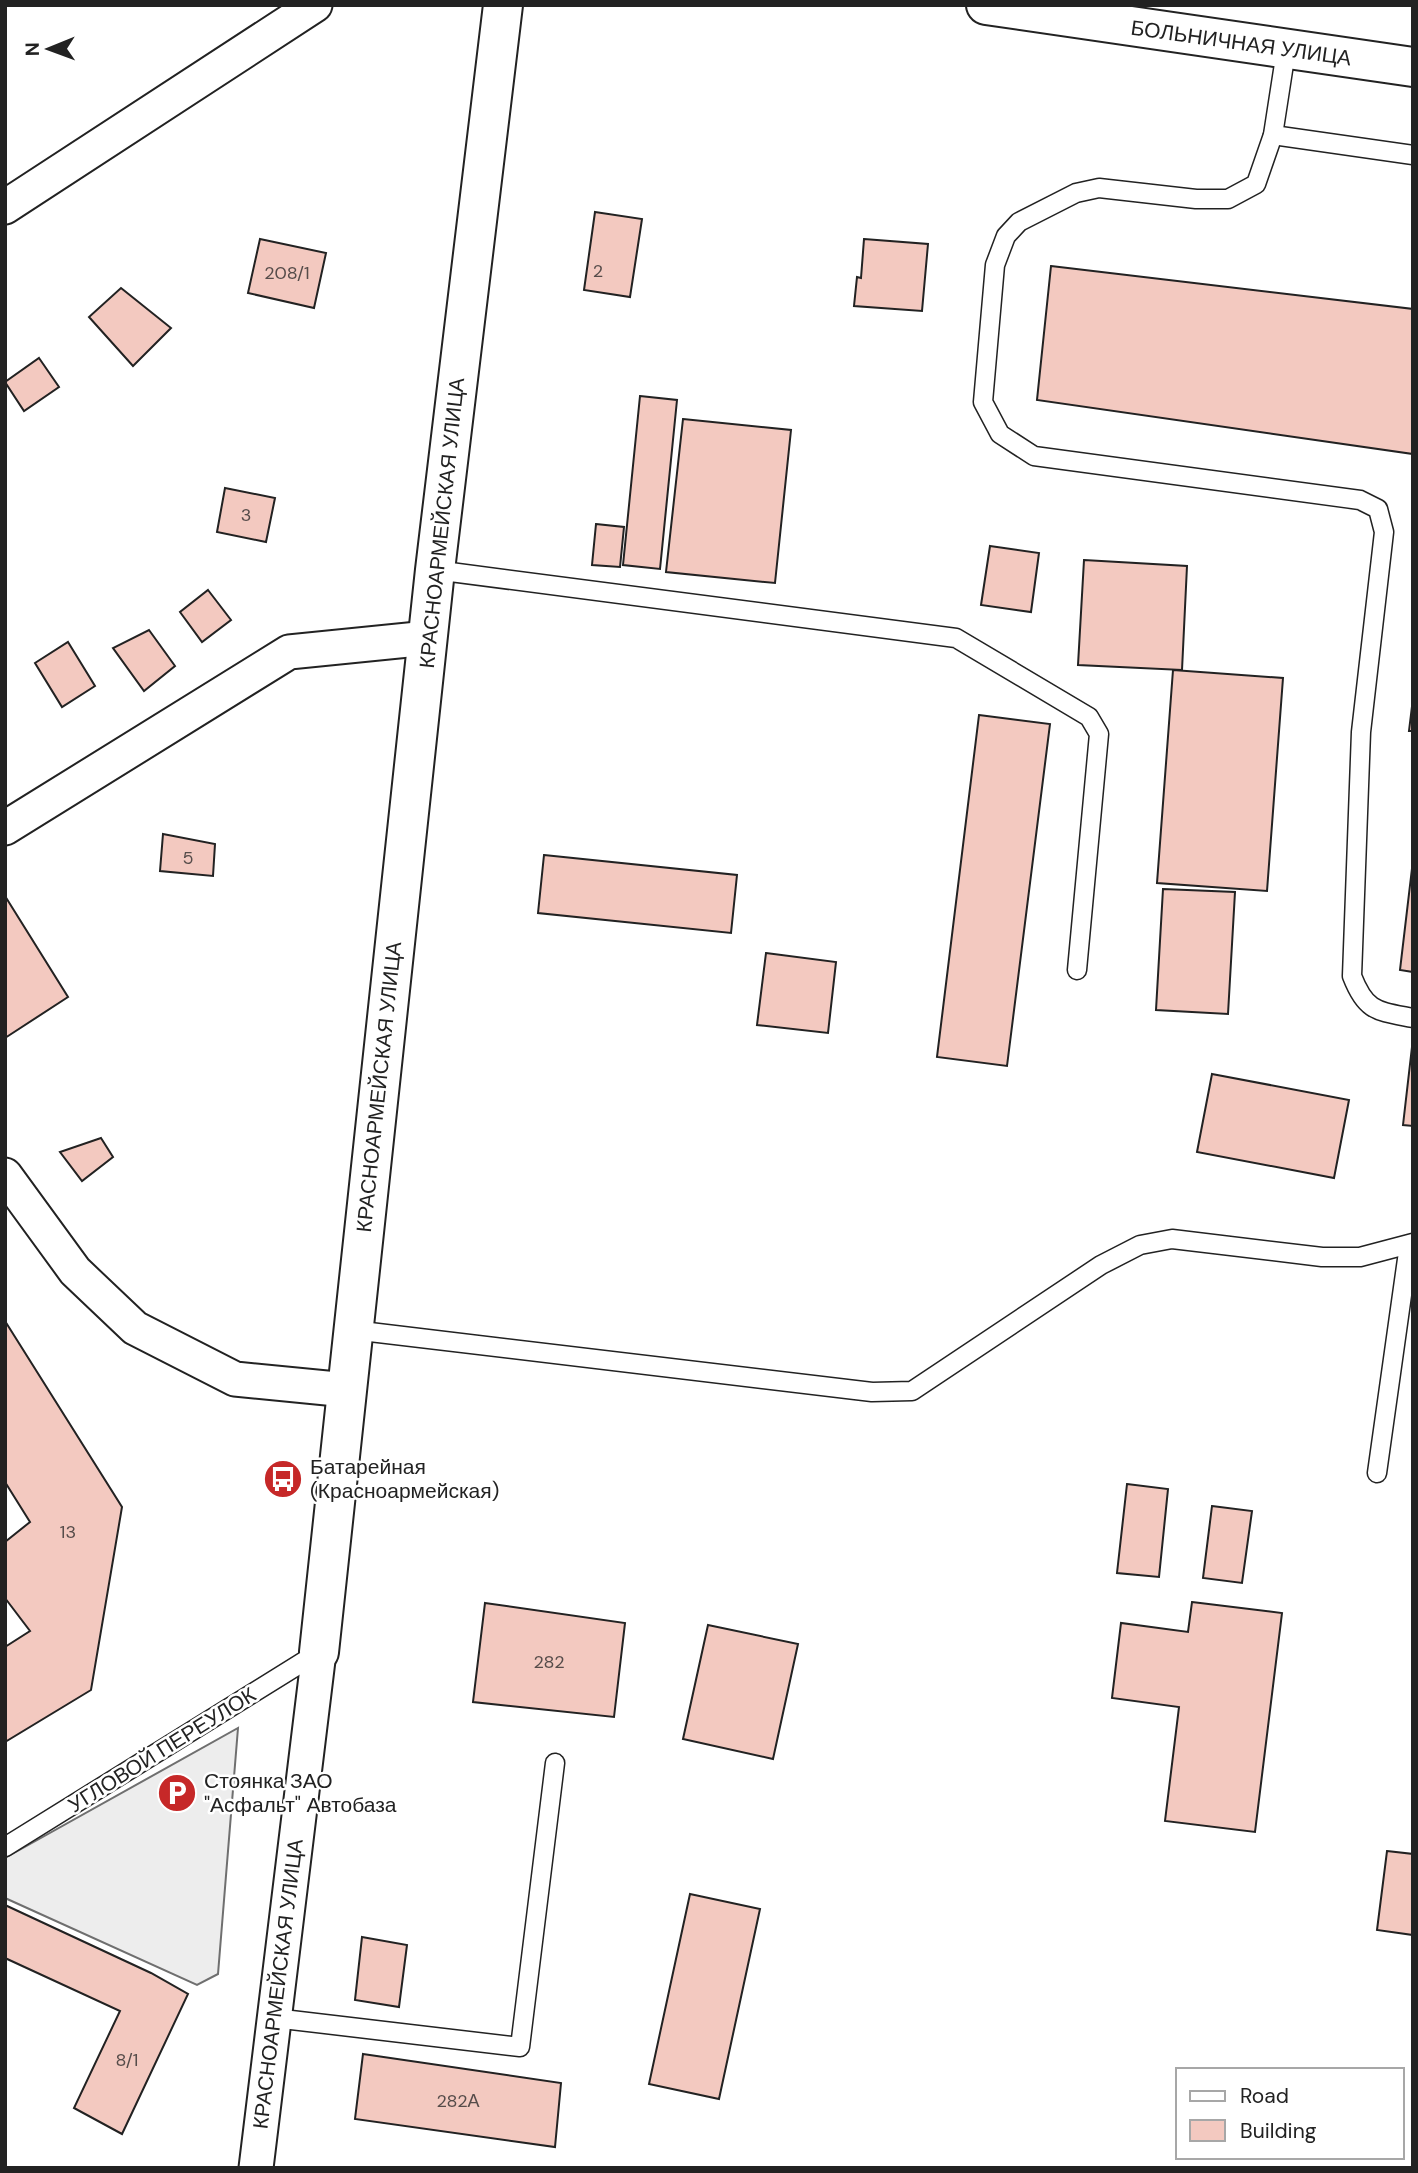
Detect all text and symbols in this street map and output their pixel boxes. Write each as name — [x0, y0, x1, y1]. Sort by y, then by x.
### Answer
north arrow — [14, 14, 84, 84]
street label: БОЛЬНИЧНАЯ УЛИЦА — [1129, 14, 1353, 72]
text: N — [20, 42, 45, 56]
house number: 2 — [593, 259, 603, 283]
house number: 208/1 — [264, 261, 310, 285]
street label: КРАСНОАРМЕЙСКАЯ УЛИЦА — [413, 376, 471, 670]
house number: 3 — [241, 503, 251, 527]
house number: 5 — [183, 846, 193, 870]
street label: КРАСНОАРМЕЙСКАЯ УЛИЦА — [350, 940, 408, 1234]
place label: Батарейная (Красноармейская) — [310, 1453, 499, 1505]
bus stop icon: Батарейная (Красноармейская) — [262, 1458, 304, 1500]
house number: 13 — [60, 1520, 76, 1544]
house number: 282 — [533, 1650, 565, 1674]
street label: УГЛОВОЙ ПЕРЕУЛОК — [63, 1680, 262, 1819]
place label: Стоянка ЗАО "Асфальт" Автобаза — [204, 1767, 397, 1819]
parking icon: Стоянка ЗАО "Асфальт" Автобаза — [156, 1772, 198, 1814]
street label: КРАСНОАРМЕЙСКАЯ УЛИЦА — [246, 1837, 310, 2131]
house number: 8/1 — [115, 2048, 139, 2072]
legend — [1176, 2068, 1404, 2159]
text: Road — [1240, 2082, 1289, 2110]
house number: 282А — [436, 2089, 480, 2113]
text: Building — [1240, 2117, 1317, 2145]

